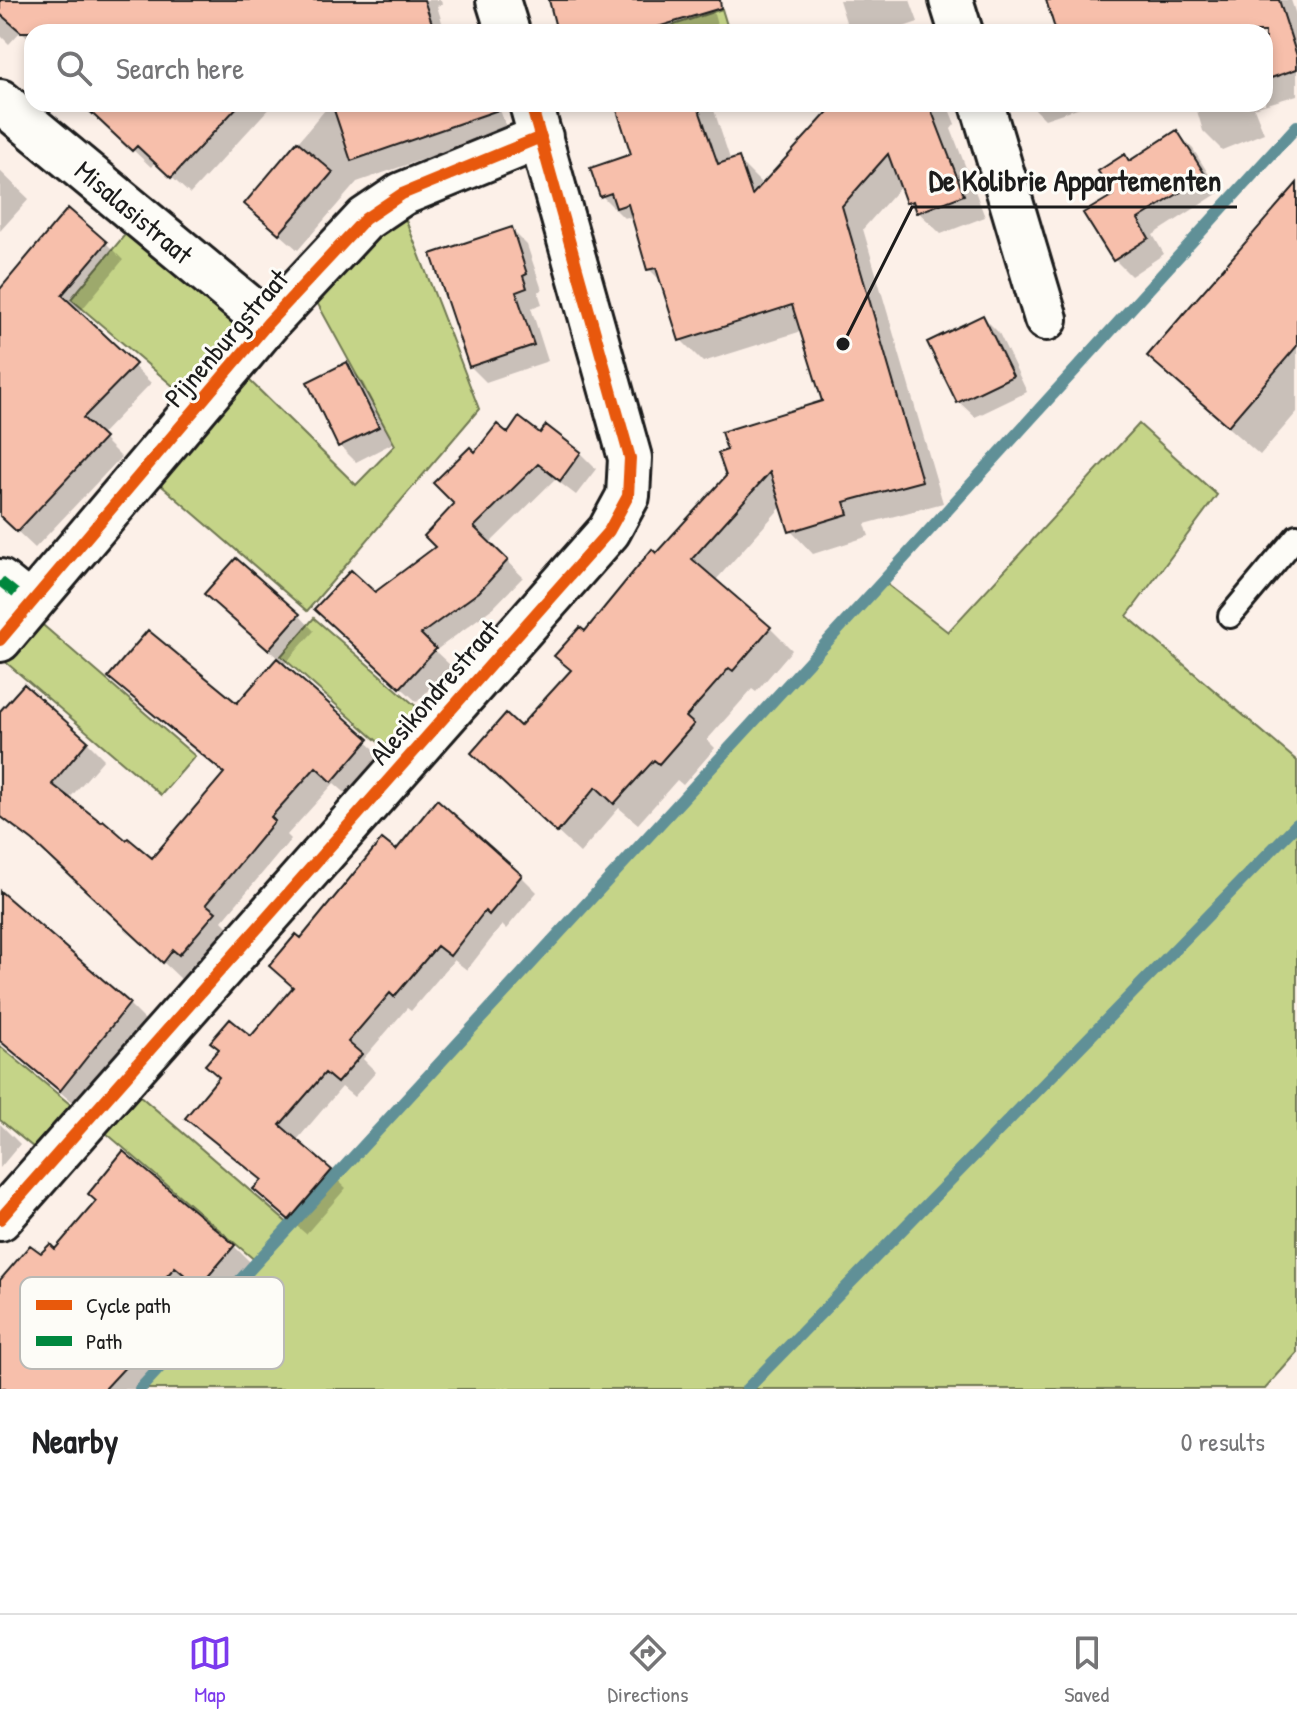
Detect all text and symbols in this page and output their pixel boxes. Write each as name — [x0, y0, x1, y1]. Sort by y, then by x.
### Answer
search box — [24, 24, 1273, 112]
icon: search — [52, 46, 96, 90]
text: Search here — [116, 48, 244, 88]
street label: Misalasistraat — [67, 152, 201, 273]
callout: De Kolibrie Appartementen — [912, 153, 1237, 207]
text: De Kolibrie Appartementen — [929, 160, 1221, 201]
street label: Pijnenburgstraat — [155, 261, 297, 415]
street label: Alesikondrestraat — [360, 611, 508, 773]
legend — [20, 1277, 284, 1369]
text: Cycle path — [86, 1290, 170, 1320]
text: Path — [86, 1326, 122, 1356]
text: Nearby — [32, 1418, 118, 1464]
text: 0 results — [1181, 1424, 1265, 1459]
tab: Map — [188, 1631, 232, 1709]
tab: Directions — [608, 1631, 689, 1709]
tab: Saved — [1064, 1631, 1109, 1709]

